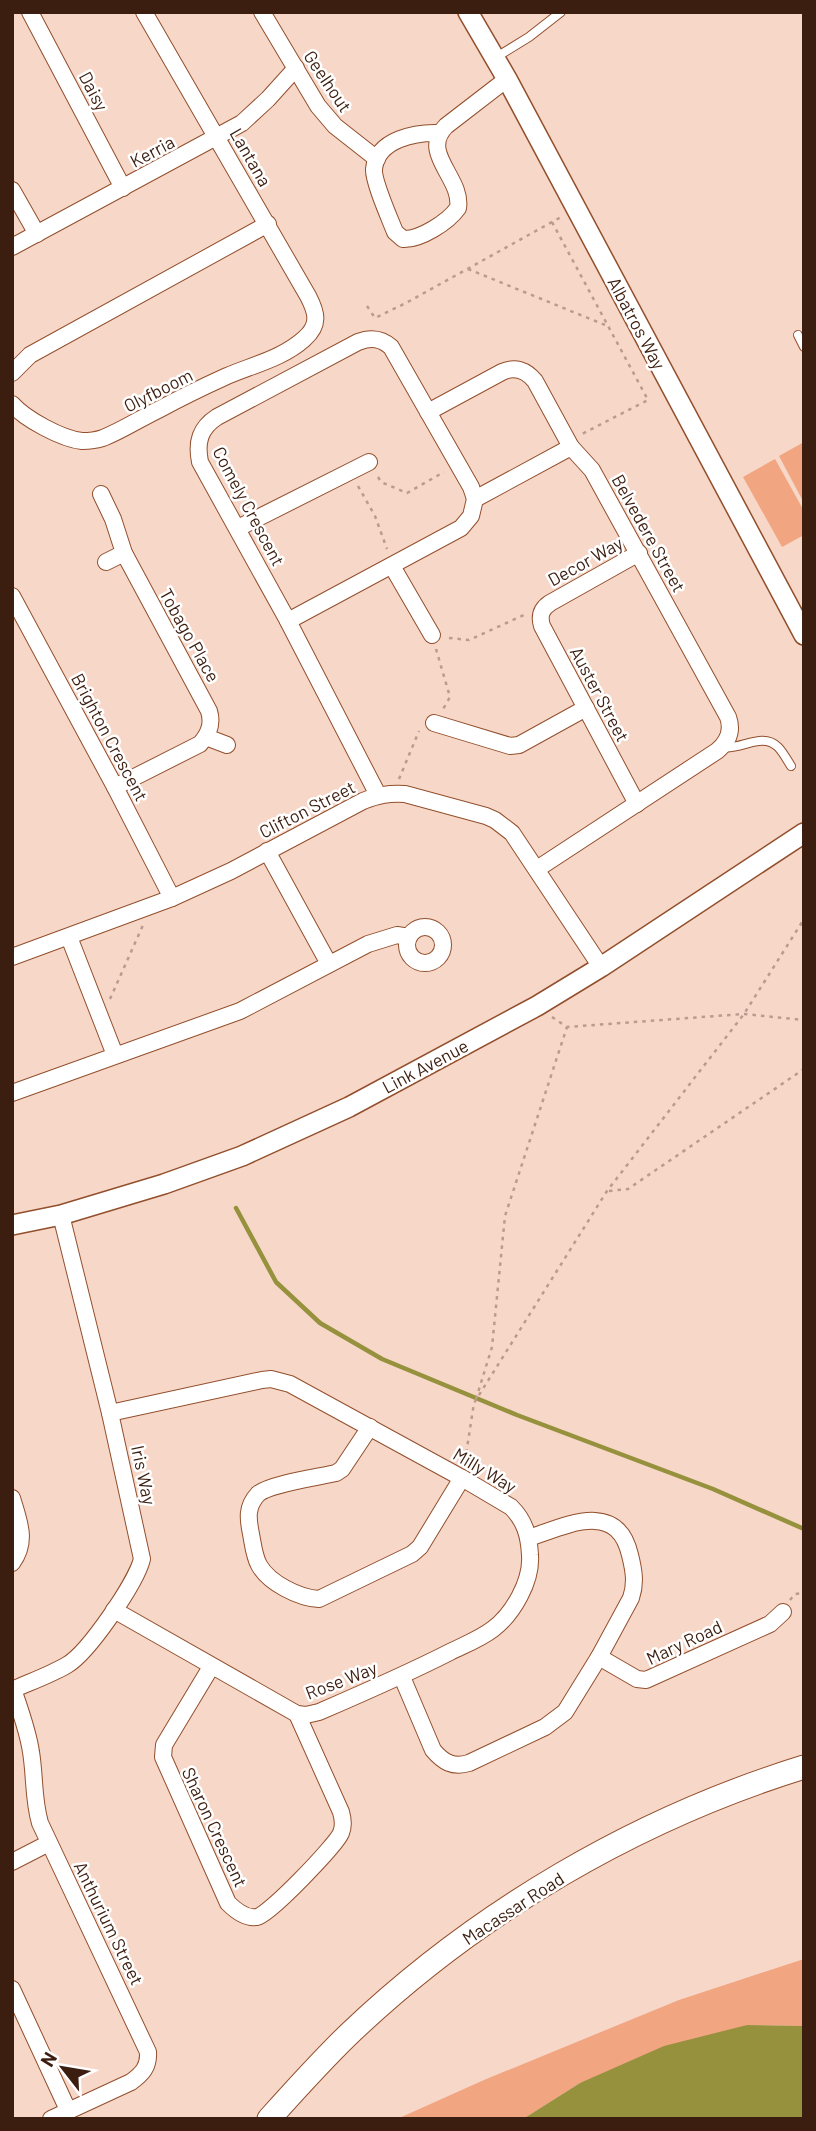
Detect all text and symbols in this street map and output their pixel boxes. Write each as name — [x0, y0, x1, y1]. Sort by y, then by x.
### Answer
street label: Geelhout — [299, 46, 357, 116]
street label: Daisy — [75, 68, 113, 114]
street label: Lantana — [226, 124, 276, 190]
street label: Kerria — [126, 130, 178, 172]
street label: Albatros Way — [603, 273, 671, 373]
street label: Olyfboom — [120, 363, 196, 417]
street label: Comely Crescent — [208, 443, 290, 569]
street label: Belvedere Street — [608, 470, 690, 596]
street label: Decor Way — [544, 531, 626, 591]
street label: Tobago Place — [155, 584, 225, 686]
street label: Auster Street — [566, 643, 634, 745]
street label: Brighton Crescent — [67, 669, 153, 805]
street label: Clifton Street — [255, 775, 359, 843]
street label: Link Avenue — [378, 1034, 472, 1098]
street label: Iris Way — [127, 1443, 161, 1507]
street label: Milly Way — [449, 1443, 521, 1497]
street label: Mary Road — [643, 1615, 725, 1669]
street label: Rose Way — [302, 1656, 380, 1704]
street label: Sharon Crescent — [178, 1764, 252, 1890]
street label: Anthurium Street — [70, 1858, 148, 1988]
street label: Macassar Road — [458, 1867, 568, 1949]
north arrow — [28, 2033, 98, 2103]
text: N — [35, 2048, 61, 2070]

